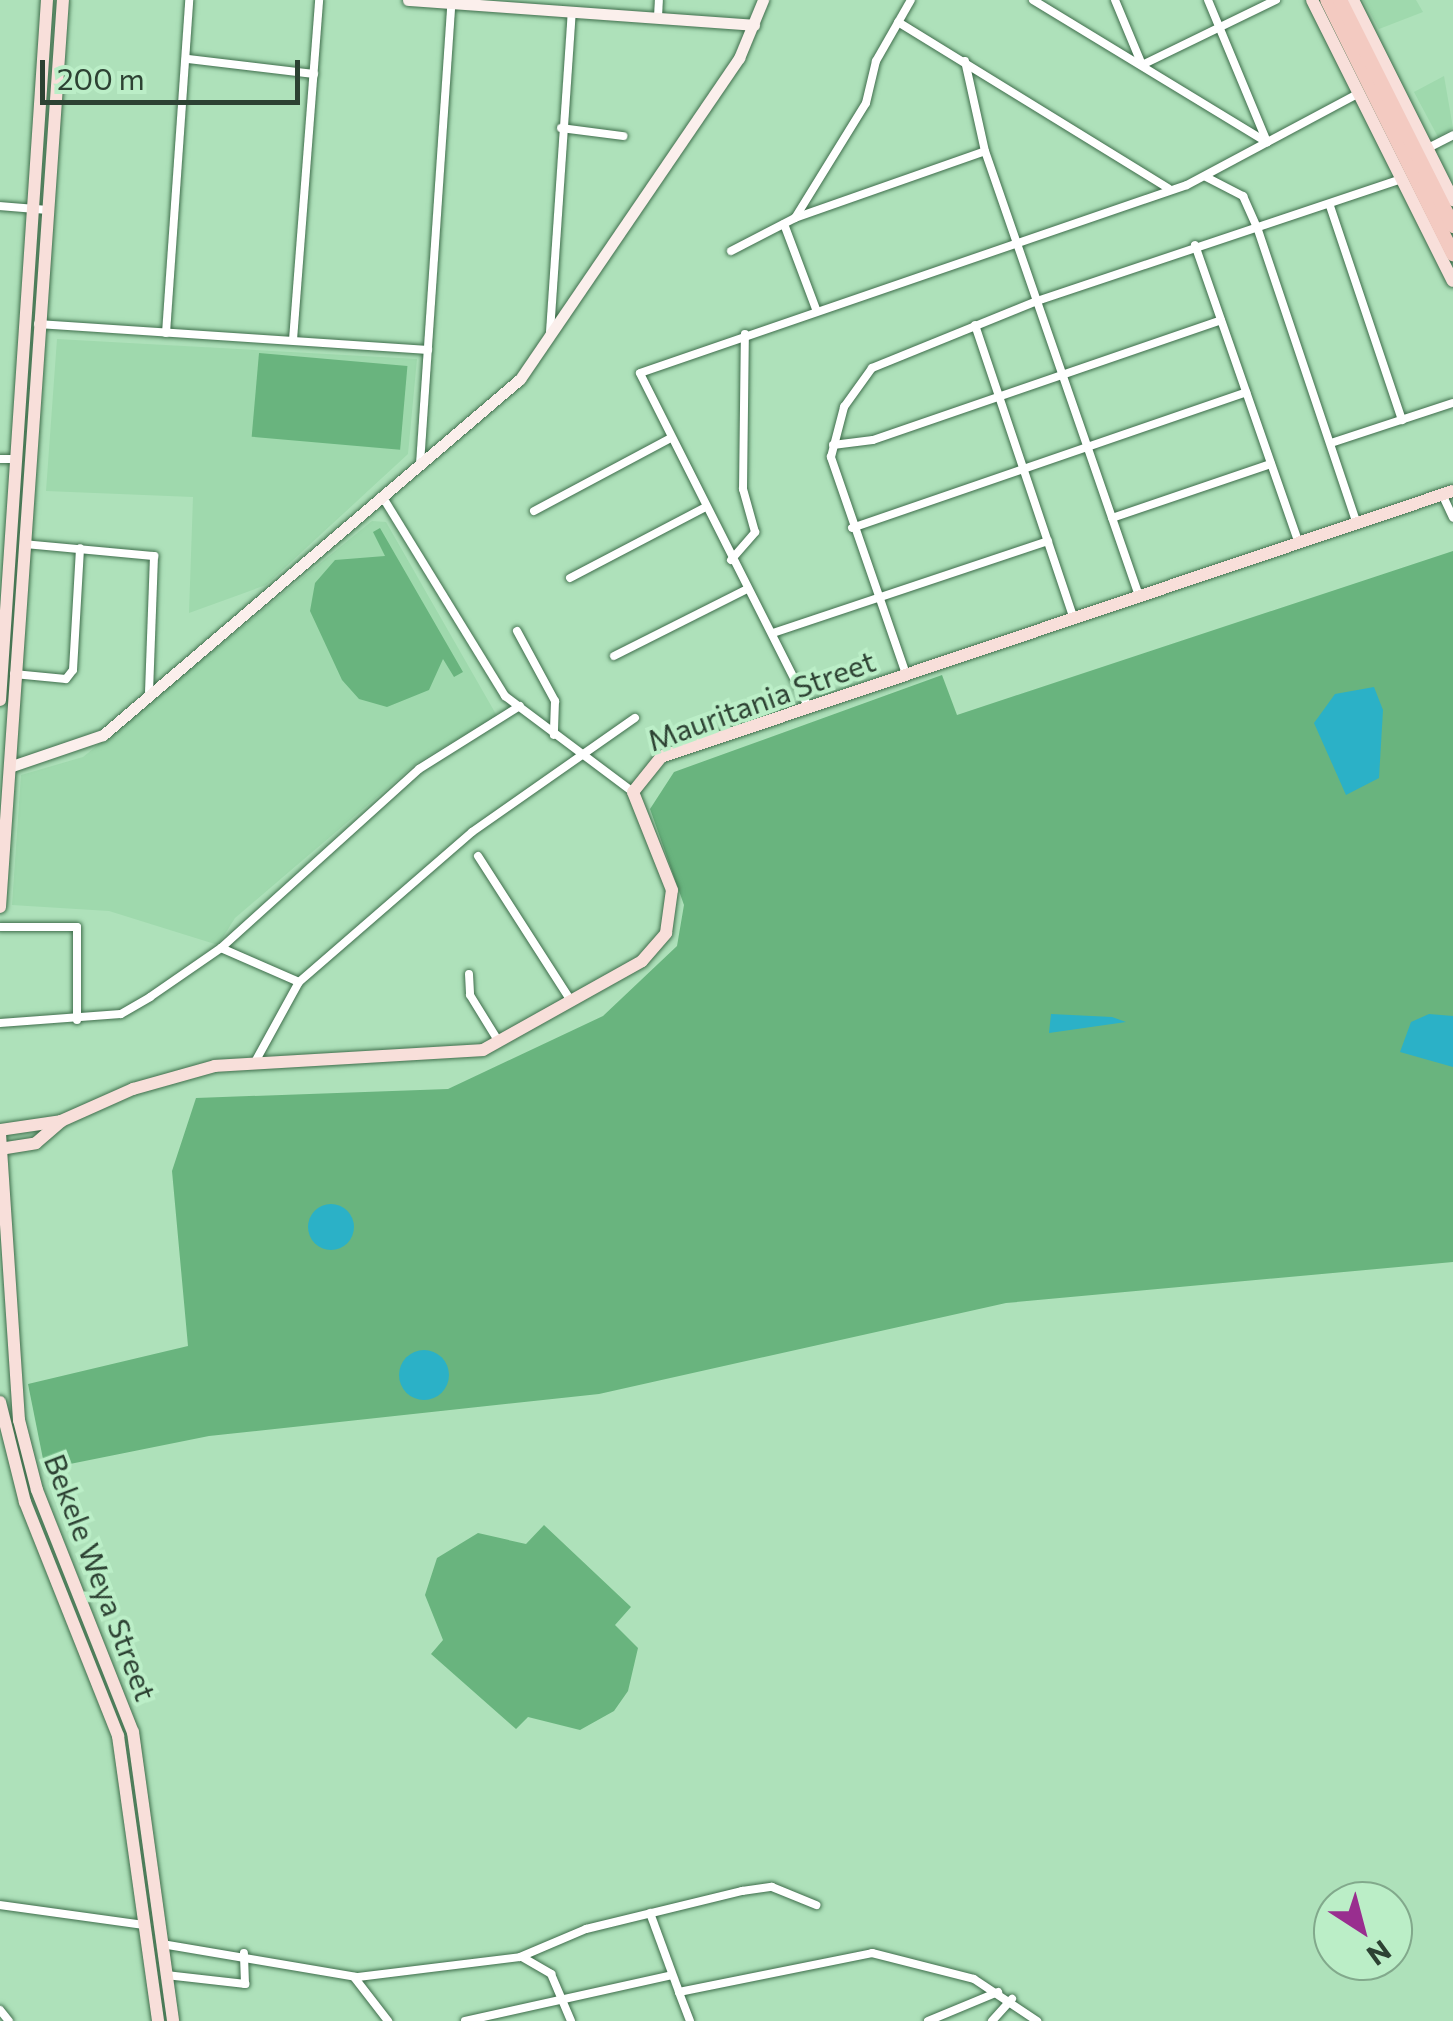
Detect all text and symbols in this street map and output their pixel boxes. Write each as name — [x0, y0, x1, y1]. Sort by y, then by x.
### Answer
scale bar — [45, 40, 305, 102]
text: 200 m — [57, 59, 145, 96]
street label: Mauritania Street — [642, 642, 880, 758]
street label: Bekele Weya Street — [37, 1449, 165, 1705]
north arrow — [1313, 1881, 1413, 1981]
text: N — [1361, 1934, 1398, 1974]

